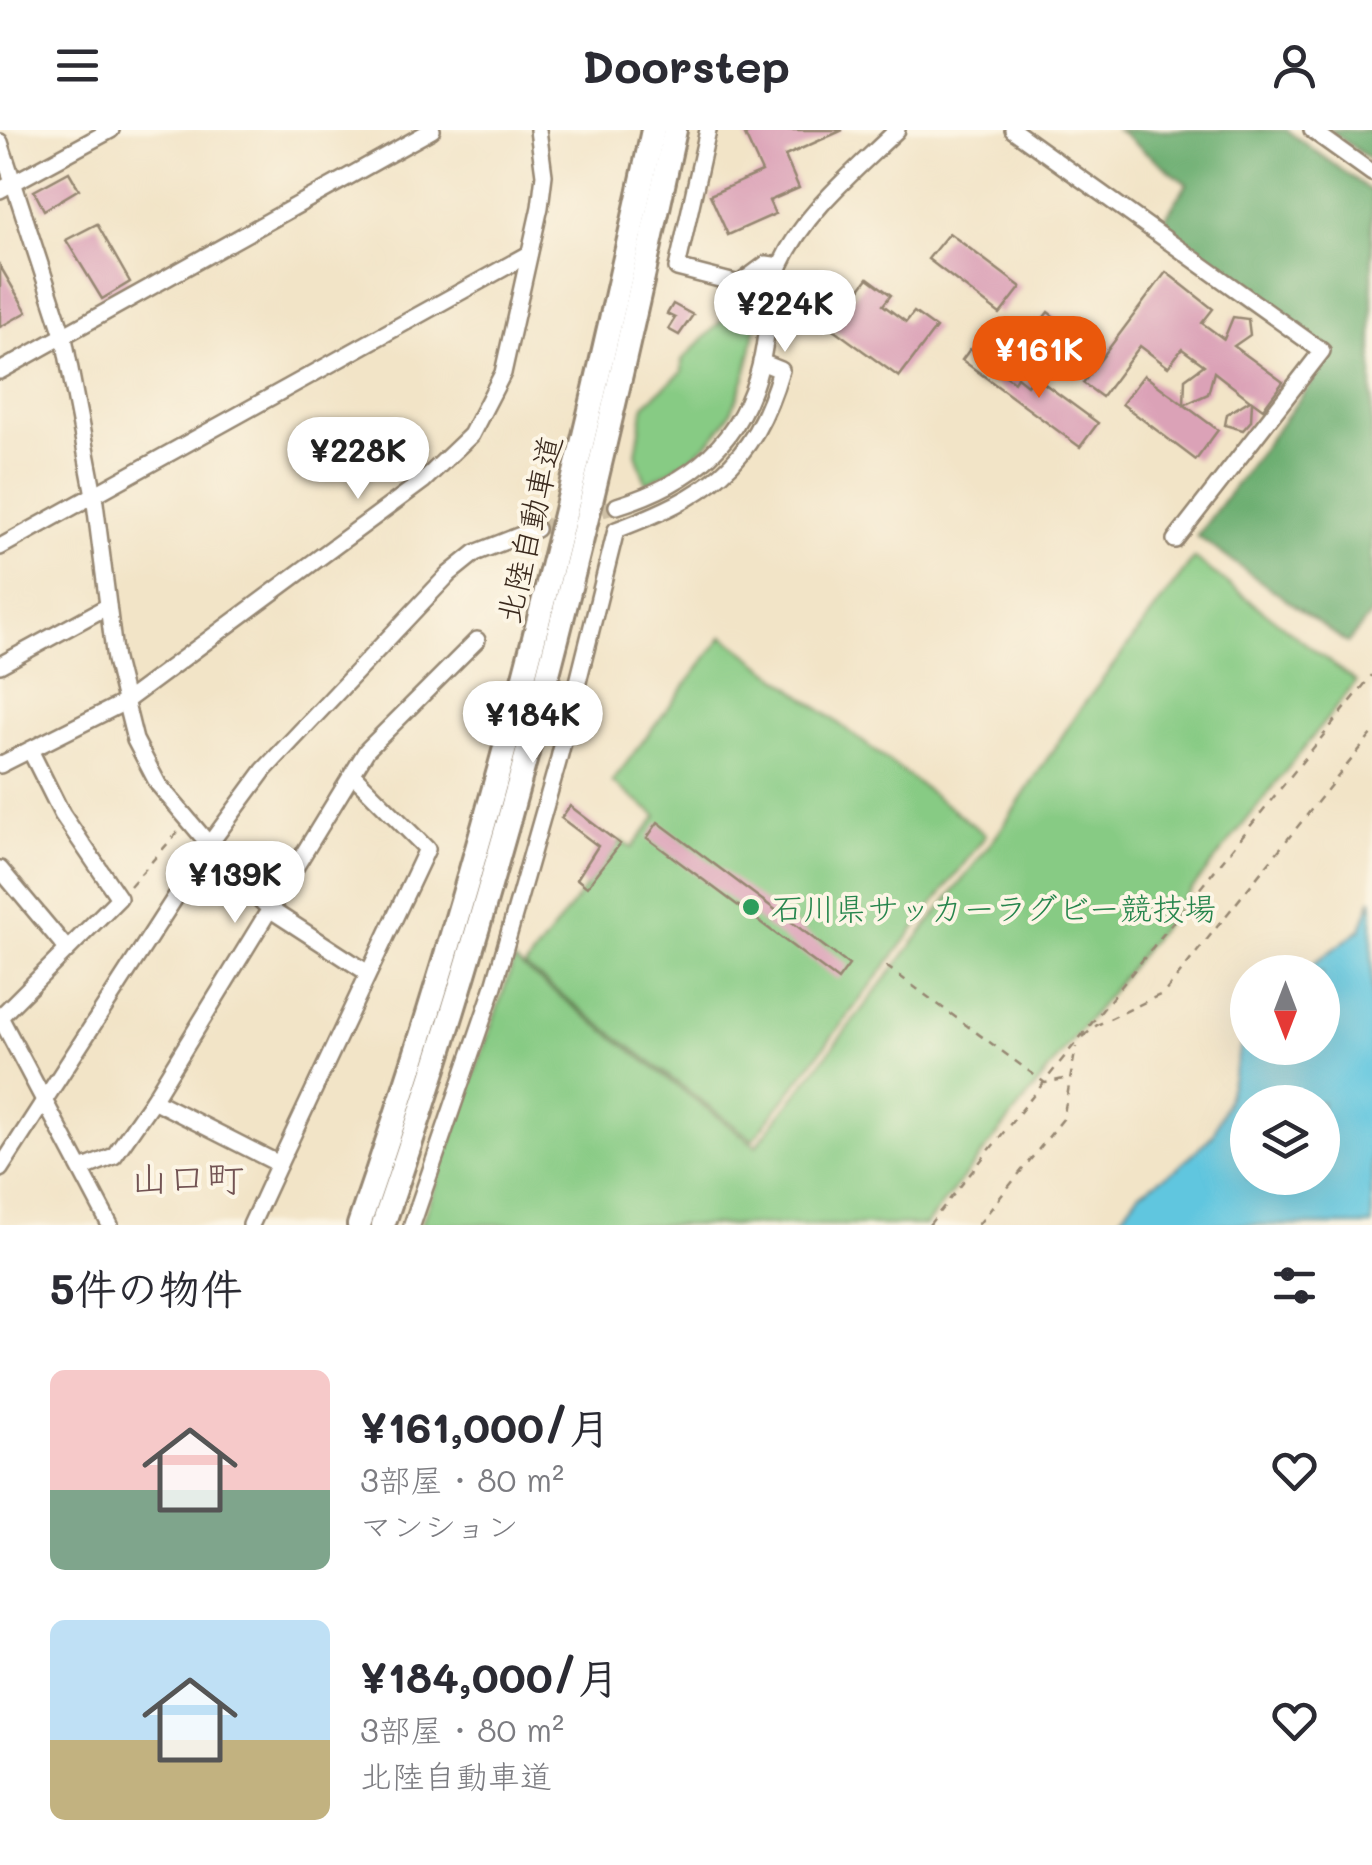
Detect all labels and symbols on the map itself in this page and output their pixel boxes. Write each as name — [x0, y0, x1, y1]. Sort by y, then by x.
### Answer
pin: ¥224K — [715, 270, 855, 355]
pin: ¥161K — [969, 316, 1109, 401]
pin: ¥228K — [288, 417, 428, 502]
street label: 北陸自動車道 — [486, 431, 570, 627]
pin: ¥184K — [463, 681, 603, 766]
pin: ¥139K — [165, 841, 305, 926]
place label: 石川県サッカーラグビー競技場 — [771, 886, 1216, 928]
marker: 石川県サッカーラグビー競技場 — [740, 896, 762, 918]
north arrow — [1230, 955, 1340, 1065]
district label: 山口町 — [130, 1152, 244, 1202]

